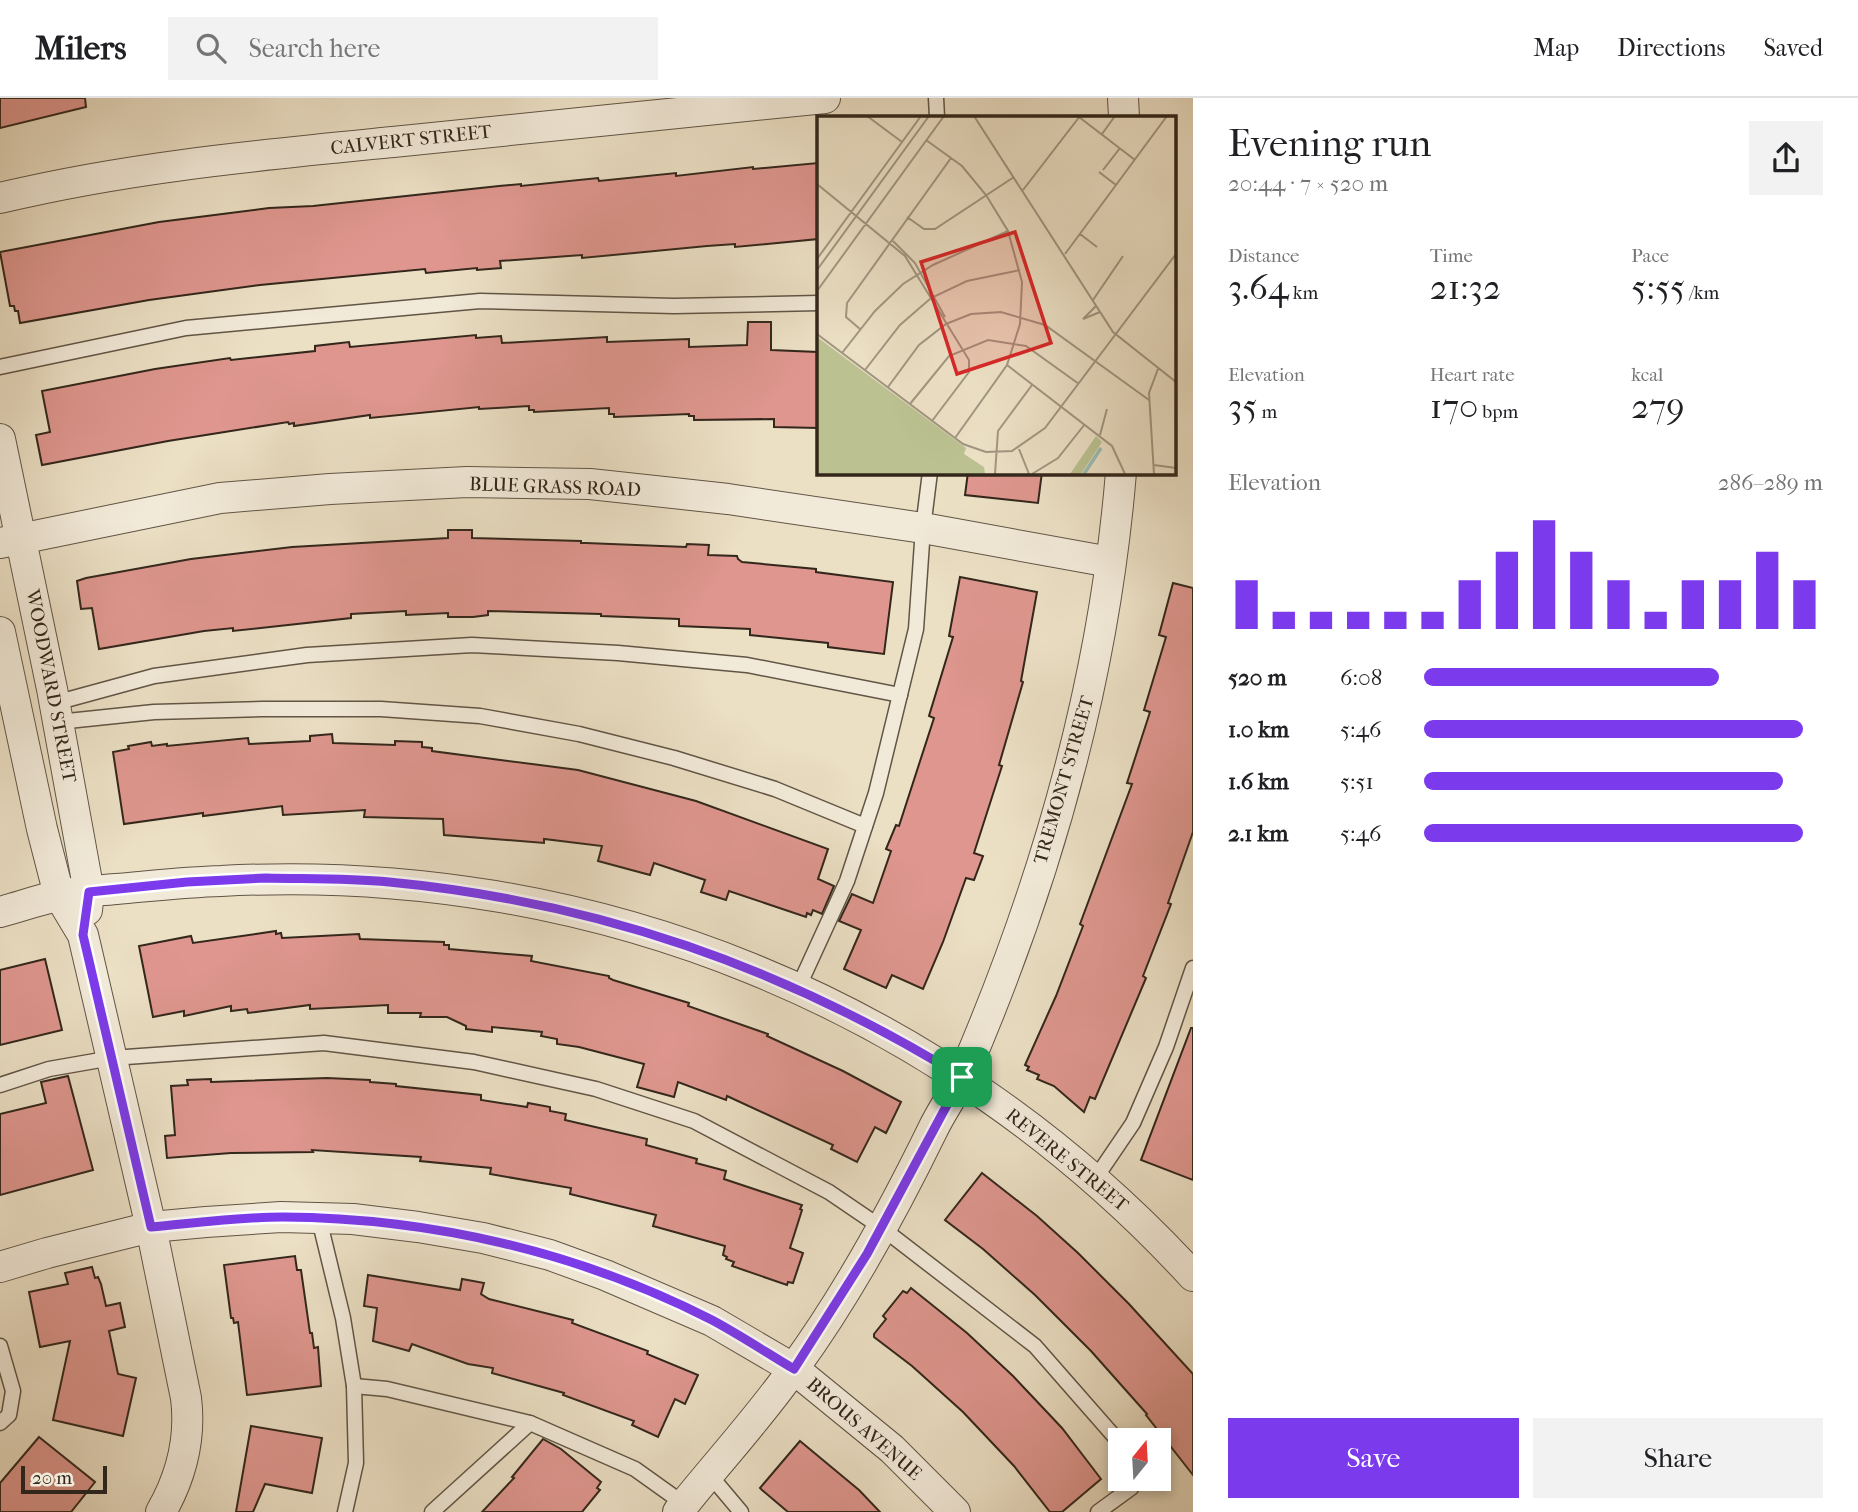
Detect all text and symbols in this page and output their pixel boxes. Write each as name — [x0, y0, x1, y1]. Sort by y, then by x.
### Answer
search box — [168, 17, 658, 80]
text: Milers — [35, 29, 126, 68]
icon: search — [192, 29, 230, 67]
text: Search here — [248, 33, 380, 64]
text: Map — [1533, 34, 1579, 62]
text: Directions — [1617, 34, 1725, 62]
text: Saved — [1763, 34, 1823, 62]
inset map — [817, 116, 1176, 474]
street label: CALVERT STREET — [330, 121, 493, 159]
text: Evening run — [1228, 121, 1431, 166]
button: share — [1749, 121, 1823, 195]
text: 20:44 · 7 × 520 m — [1228, 170, 1388, 197]
text: Distance — [1228, 245, 1299, 267]
text: Time — [1430, 245, 1473, 267]
text: Pace — [1631, 245, 1669, 267]
text: 3.64 — [1228, 267, 1289, 308]
text: 21:32 — [1430, 267, 1501, 308]
text: 5:55 — [1631, 267, 1685, 308]
text: km — [1289, 282, 1318, 304]
text: /km — [1685, 282, 1719, 304]
text: Elevation — [1228, 364, 1305, 386]
text: Heart rate — [1430, 364, 1515, 386]
text: kcal — [1631, 364, 1663, 386]
text: 35 — [1228, 386, 1257, 427]
text: 170 — [1430, 386, 1478, 427]
text: 279 — [1631, 386, 1685, 427]
text: m — [1257, 401, 1277, 423]
text: bpm — [1478, 401, 1518, 423]
text: Elevation — [1228, 469, 1321, 496]
text: 286–289 m — [1718, 469, 1823, 496]
street label: BLUE GRASS ROAD — [469, 473, 641, 501]
street label: WOODWARD STREET — [21, 586, 81, 785]
text: 520 m — [1228, 664, 1287, 691]
text: 6:08 — [1340, 664, 1382, 691]
street label: TREMONT STREET — [1029, 693, 1099, 867]
text: 1.0 km — [1228, 716, 1289, 743]
text: 5:46 — [1340, 716, 1382, 743]
text: 1.6 km — [1228, 768, 1289, 795]
text: 5:51 — [1340, 768, 1374, 795]
text: 2.1 km — [1228, 820, 1288, 847]
text: 5:46 — [1340, 820, 1382, 847]
pin — [932, 1047, 992, 1107]
icon: arrive — [943, 1058, 981, 1096]
street label: REVERE STREET — [1001, 1104, 1133, 1216]
street label: BROUS AVENUE — [802, 1373, 926, 1485]
button: Save — [1228, 1418, 1519, 1498]
button: Share — [1533, 1418, 1823, 1498]
north arrow — [1108, 1428, 1171, 1491]
map controls — [1108, 1428, 1171, 1491]
scale bar — [21, 1463, 107, 1495]
text: 20 m — [32, 1467, 72, 1489]

